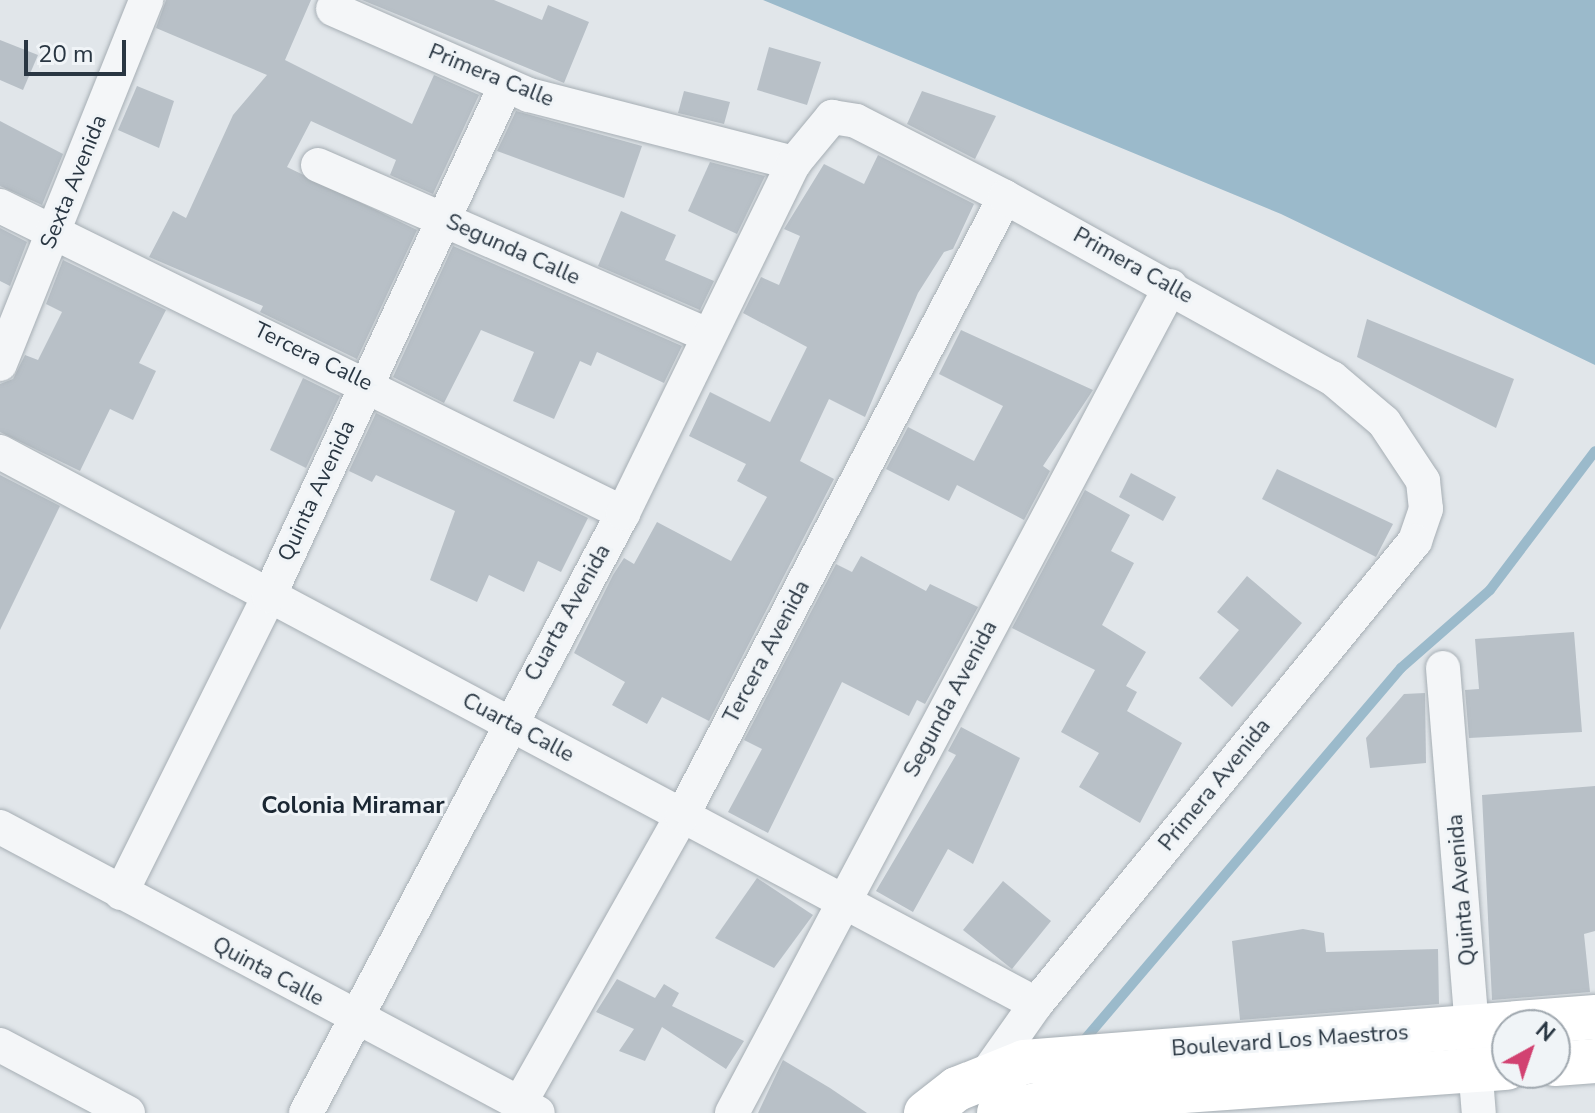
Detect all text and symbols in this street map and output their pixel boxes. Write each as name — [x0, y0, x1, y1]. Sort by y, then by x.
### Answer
scale bar — [28, 24, 130, 74]
text: 20 m — [38, 38, 94, 70]
street label: Primera Calle — [424, 39, 558, 113]
street label: Sexta Avenida — [35, 111, 113, 253]
street label: Segunda Calle — [442, 209, 584, 291]
street label: Primera Calle — [1068, 222, 1198, 310]
street label: Tercera Calle — [249, 317, 377, 397]
street label: Quinta Avenida — [273, 416, 361, 566]
street label: Cuarta Avenida — [520, 540, 616, 686]
street label: Tercera Avenida — [718, 576, 816, 728]
street label: Segunda Avenida — [899, 616, 1003, 782]
street label: Cuarta Calle — [458, 688, 578, 768]
street label: Primera Avenida — [1154, 713, 1276, 857]
district label: Colonia Miramar — [261, 792, 445, 820]
street label: Quinta Avenida — [1442, 813, 1482, 967]
street label: Quinta Calle — [208, 932, 328, 1012]
north arrow — [1491, 1009, 1571, 1089]
text: N — [1529, 1015, 1561, 1049]
street label: Boulevard Los Maestros — [1171, 1020, 1409, 1062]

